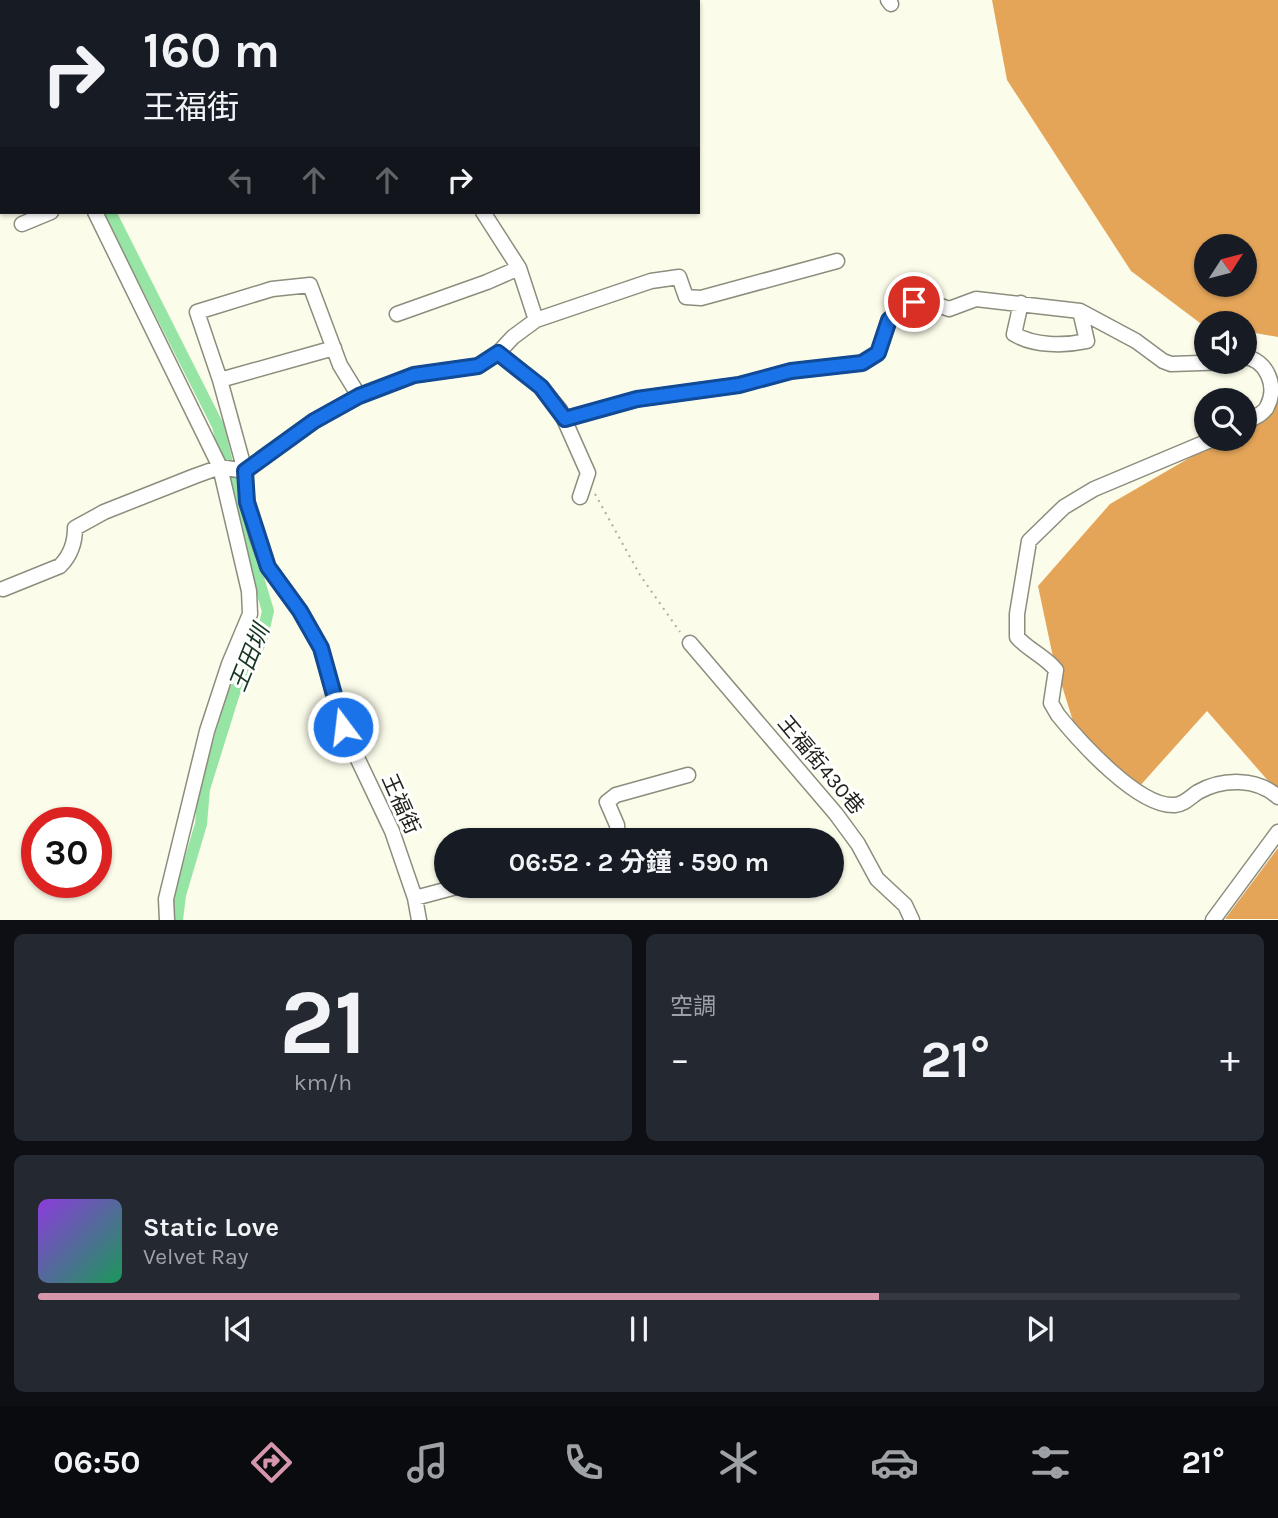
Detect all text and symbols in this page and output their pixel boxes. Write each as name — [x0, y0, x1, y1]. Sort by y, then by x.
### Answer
text: 160 m — [143, 22, 280, 79]
icon: right — [28, 28, 119, 119]
text: 王福街 — [143, 89, 239, 126]
icon: left — [222, 161, 260, 199]
icon: ahead — [295, 161, 333, 199]
icon: ahead — [368, 161, 406, 199]
icon: right — [441, 161, 479, 199]
north arrow — [1194, 234, 1256, 298]
map controls — [1194, 234, 1257, 451]
pin — [884, 272, 944, 332]
icon: arrive — [895, 283, 933, 321]
button: sound — [1194, 311, 1257, 374]
button: search — [1194, 388, 1257, 451]
water label: 王田圳 — [224, 618, 276, 695]
position arrow — [306, 690, 380, 764]
street label: 王福街430巷 — [773, 711, 869, 819]
street label: 王福街 — [377, 770, 425, 838]
speed limit sign: 30 — [21, 807, 112, 898]
text: 06:52 · 2 分鐘 · 590 m — [509, 847, 769, 878]
text: 21 — [279, 970, 367, 1076]
text: 空調 — [670, 993, 716, 1020]
text: 21° — [920, 1029, 990, 1090]
text: − — [670, 1037, 690, 1082]
text: + — [1220, 1037, 1240, 1082]
text: km/h — [294, 1069, 352, 1096]
text: Static Love — [143, 1212, 279, 1243]
text: Velvet Ray — [143, 1243, 248, 1270]
icon: previous — [219, 1310, 257, 1348]
icon: pause — [620, 1310, 658, 1348]
icon: next — [1021, 1310, 1059, 1348]
icon: directions — [247, 1438, 296, 1487]
icon: music — [403, 1438, 452, 1487]
icon: phone — [559, 1438, 608, 1487]
icon: climate — [714, 1438, 763, 1487]
icon: car — [870, 1438, 919, 1487]
icon: filters — [1026, 1438, 1075, 1487]
text: 06:50 — [53, 1444, 141, 1481]
text: 21° — [1181, 1444, 1225, 1481]

